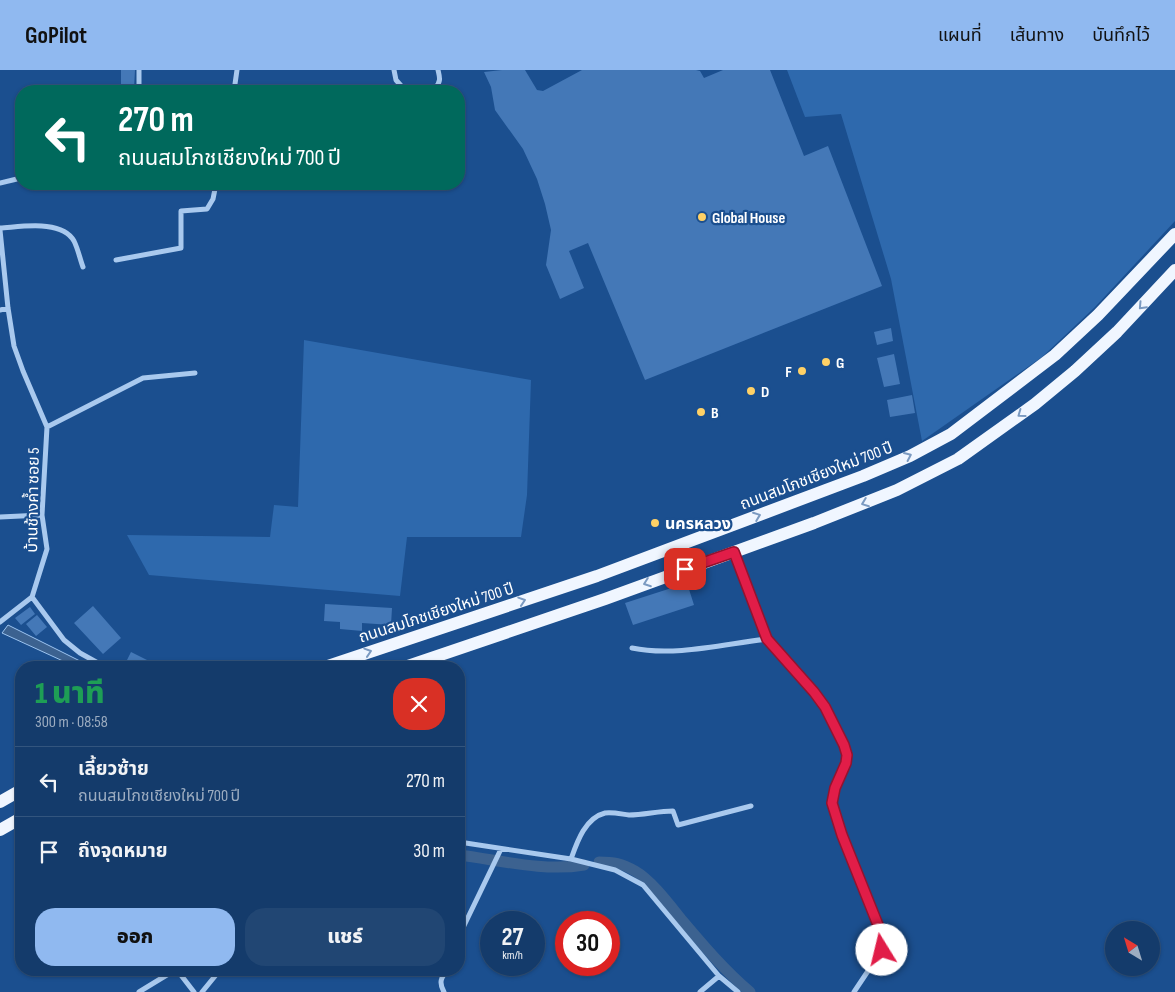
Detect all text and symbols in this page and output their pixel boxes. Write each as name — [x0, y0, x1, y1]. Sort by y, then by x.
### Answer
text: GoPilot — [25, 21, 87, 50]
text: แผนที่ — [938, 25, 982, 46]
text: เส้นทาง — [1010, 25, 1064, 46]
text: บันทึกไว้ — [1092, 25, 1150, 46]
text: 270 m — [118, 99, 194, 142]
icon: left — [35, 105, 100, 170]
text: ถนนสมโภชเชียงใหม่ 700 ปี — [118, 145, 341, 172]
place label: Global House — [712, 209, 785, 228]
marker: Global House — [696, 211, 708, 223]
one-way arrow — [1139, 300, 1148, 309]
place label: G — [836, 354, 844, 373]
marker: G — [820, 356, 832, 368]
place label: F — [785, 363, 792, 382]
marker: F — [796, 365, 808, 377]
place label: D — [761, 383, 769, 402]
marker: D — [745, 385, 757, 397]
place label: B — [711, 404, 719, 423]
marker: B — [695, 406, 707, 418]
one-way arrow — [1017, 408, 1027, 417]
street label: ถนนสมโภชเชียงใหม่ 700 ปี — [737, 438, 896, 514]
street label: บ้านช้างค้ำ ซอย 5 — [20, 447, 44, 553]
one-way arrow — [903, 452, 912, 462]
one-way arrow — [861, 497, 870, 507]
one-way arrow — [752, 512, 761, 522]
place label: นครหลวง — [665, 515, 731, 534]
marker: นครหลวง — [649, 517, 661, 529]
pin — [664, 548, 706, 590]
icon: arrive — [671, 555, 699, 583]
one-way arrow — [643, 577, 652, 587]
street label: ถนนสมโภชเชียงใหม่ 700 ปี — [356, 579, 517, 648]
one-way arrow — [517, 596, 526, 606]
one-way arrow — [363, 648, 372, 658]
text: 1 นาที — [35, 676, 105, 712]
button: close — [393, 678, 445, 730]
text: 300 m · 08:58 — [35, 713, 108, 732]
text: เลี้ยวซ้าย — [78, 758, 149, 781]
icon: left — [35, 768, 63, 796]
text: 270 m — [406, 770, 445, 793]
text: ถนนสมโภชเชียงใหม่ 700 ปี — [78, 787, 240, 806]
icon: arrive — [35, 838, 63, 866]
text: ถึงจุดหมาย — [78, 840, 168, 863]
text: 30 m — [413, 840, 445, 863]
button: ออก — [35, 908, 235, 966]
button: แชร์ — [245, 908, 445, 966]
speed limit sign: 30 — [555, 911, 620, 976]
north arrow — [1105, 921, 1160, 976]
map controls — [1105, 921, 1160, 976]
text: 27 — [502, 922, 523, 953]
position arrow — [855, 923, 907, 975]
text: km/h — [502, 948, 523, 963]

